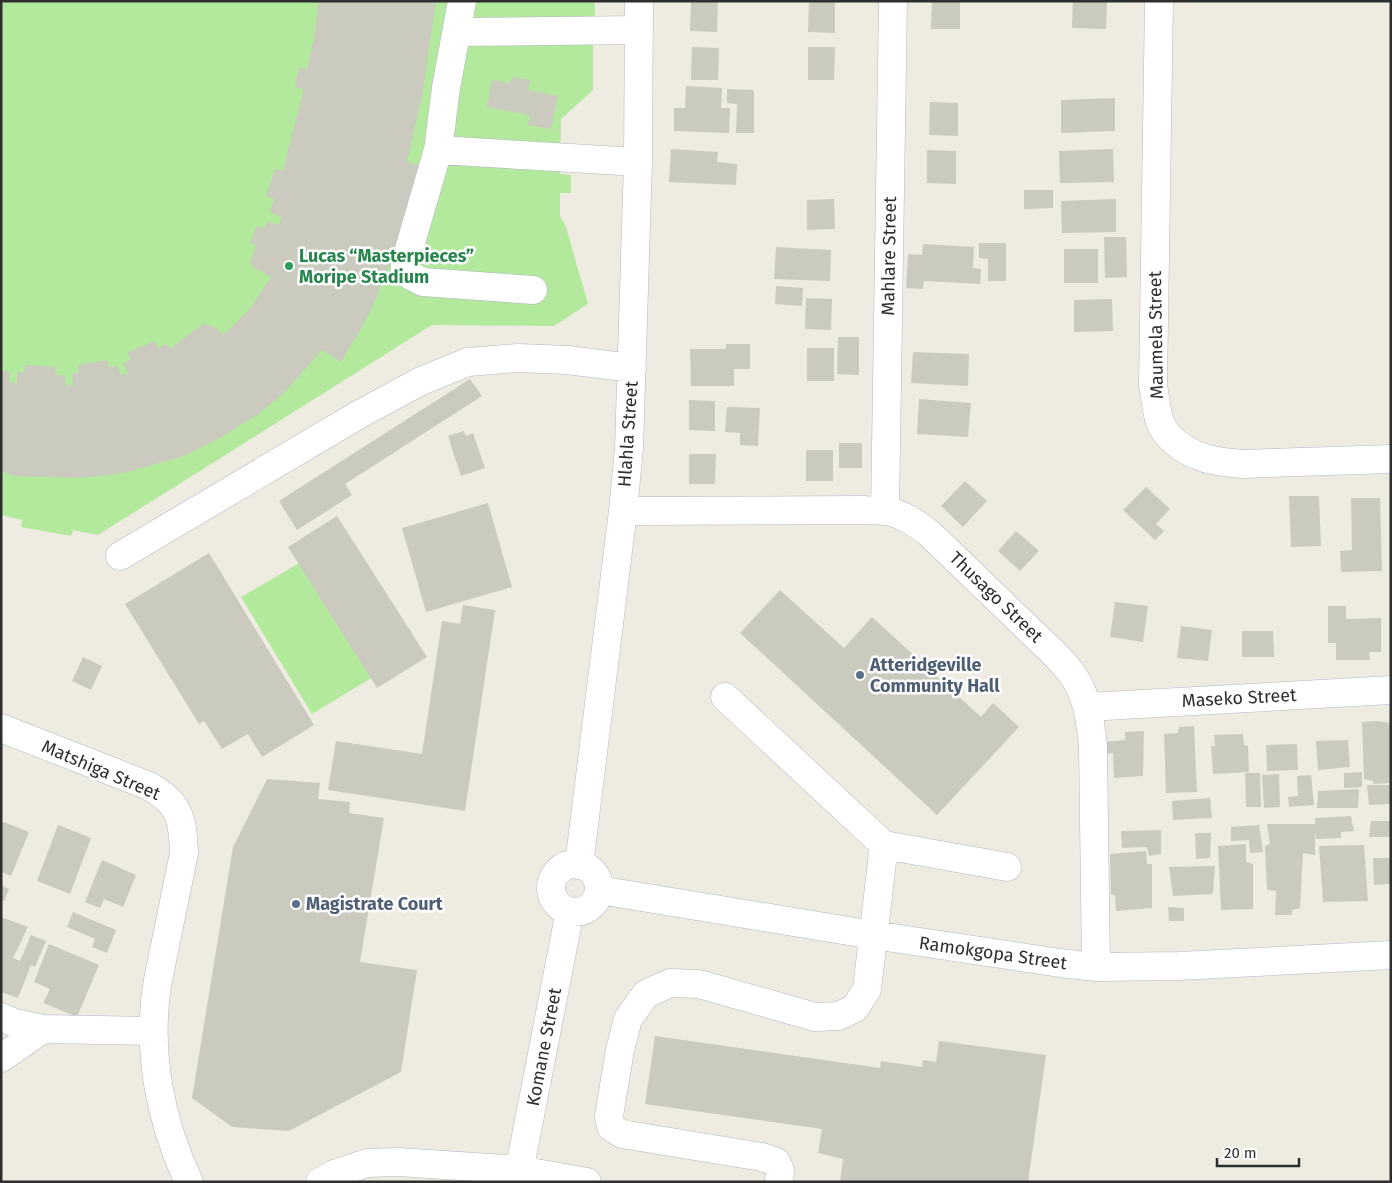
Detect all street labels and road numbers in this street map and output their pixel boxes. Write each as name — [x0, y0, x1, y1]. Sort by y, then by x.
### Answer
street label: Mahlare Street — [877, 196, 901, 316]
street label: Maumela Street — [1144, 270, 1168, 399]
street label: Hlahla Street — [613, 380, 643, 488]
street label: Thusago Street — [945, 547, 1048, 647]
street label: Maseko Street — [1181, 684, 1297, 712]
street label: Matshiga Street — [38, 735, 164, 805]
street label: Ramokgopa Street — [918, 932, 1069, 974]
street label: Komane Street — [522, 985, 566, 1108]

